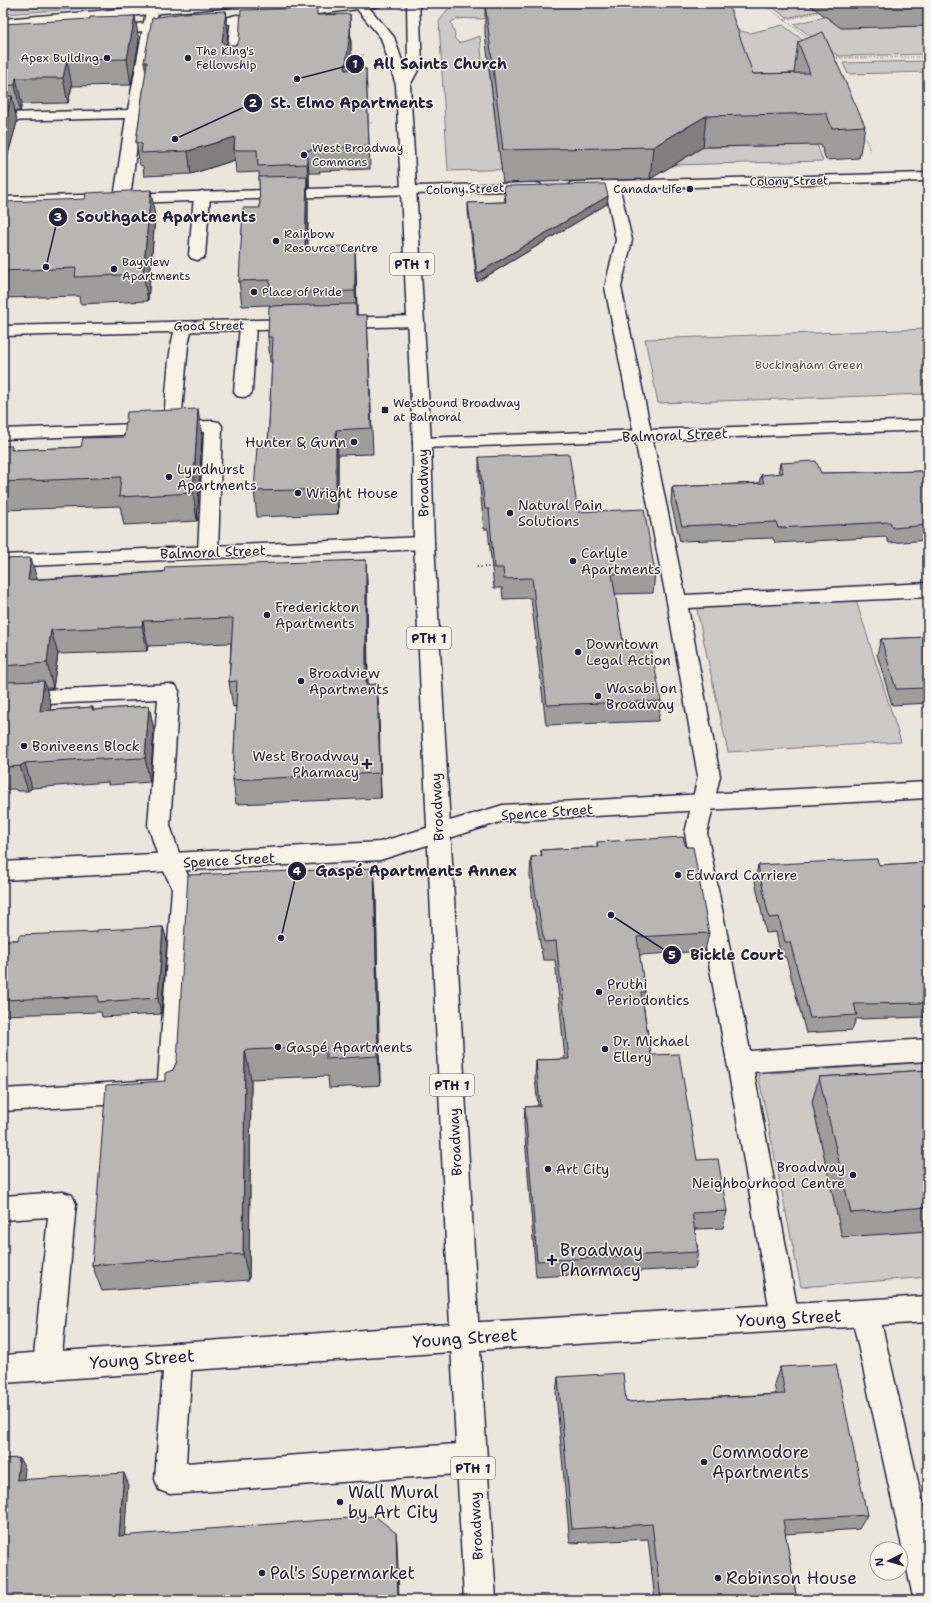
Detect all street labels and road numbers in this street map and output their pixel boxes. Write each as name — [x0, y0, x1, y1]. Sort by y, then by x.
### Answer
street label: Colony Street — [750, 172, 828, 190]
street label: Colony Street — [425, 180, 505, 198]
road number: PTH 1 — [390, 253, 434, 275]
street label: Good Street — [174, 317, 244, 335]
street label: Balmoral Street — [622, 424, 728, 446]
street label: Broadway — [413, 449, 433, 517]
street label: Balmoral Street — [160, 541, 266, 563]
road number: PTH 1 — [407, 627, 451, 649]
street label: Broadway — [426, 772, 448, 842]
street label: Spence Street — [500, 800, 594, 824]
street label: Spence Street — [182, 849, 276, 871]
road number: PTH 1 — [430, 1074, 474, 1096]
street label: Broadway — [444, 1107, 466, 1177]
street label: Young Street — [736, 1304, 842, 1332]
street label: Young Street — [412, 1323, 518, 1353]
street label: Young Street — [89, 1344, 195, 1374]
road number: PTH 1 — [451, 1457, 495, 1479]
street label: Broadway — [465, 1491, 487, 1561]

